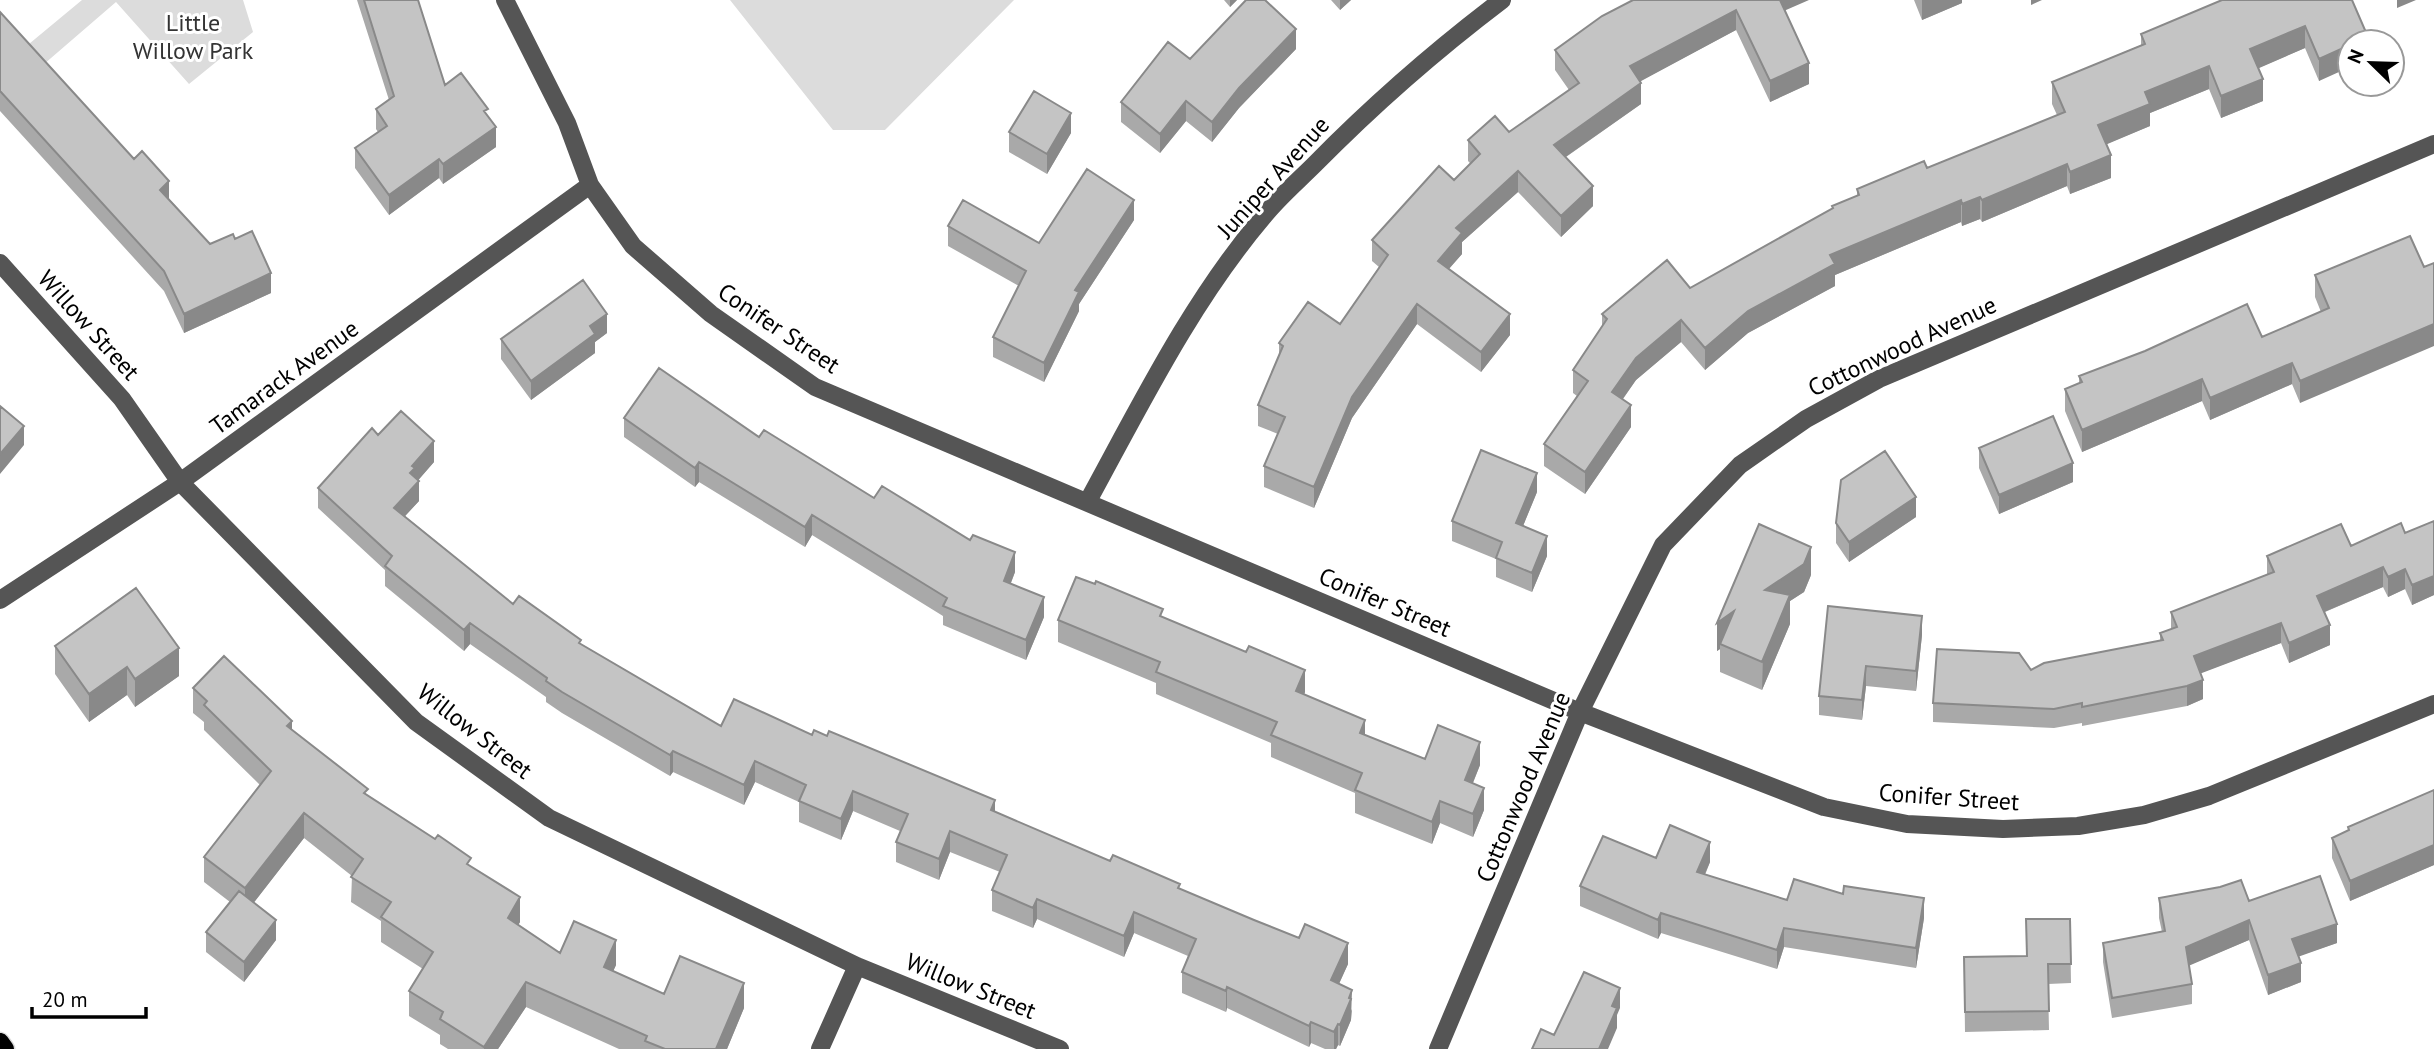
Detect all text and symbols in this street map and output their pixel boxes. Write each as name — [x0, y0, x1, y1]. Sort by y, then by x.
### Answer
park label: Little Willow Park — [133, 7, 254, 66]
north arrow — [2336, 28, 2406, 98]
text: N — [2342, 46, 2369, 67]
street label: Juniper Avenue — [1209, 110, 1336, 245]
street label: Willow Street — [31, 263, 147, 387]
street label: Conifer Street — [712, 276, 846, 380]
street label: Cottonwood Avenue — [1803, 289, 2001, 403]
street label: Tamarack Avenue — [204, 313, 364, 441]
street label: Conifer Street — [1314, 560, 1456, 644]
street label: Willow Street — [411, 676, 539, 786]
street label: Cottonwood Avenue — [1469, 687, 1577, 887]
street label: Conifer Street — [1878, 777, 2020, 817]
street label: Willow Street — [901, 946, 1041, 1026]
scale bar — [32, 976, 145, 1020]
text: 20 m — [42, 986, 88, 1013]

